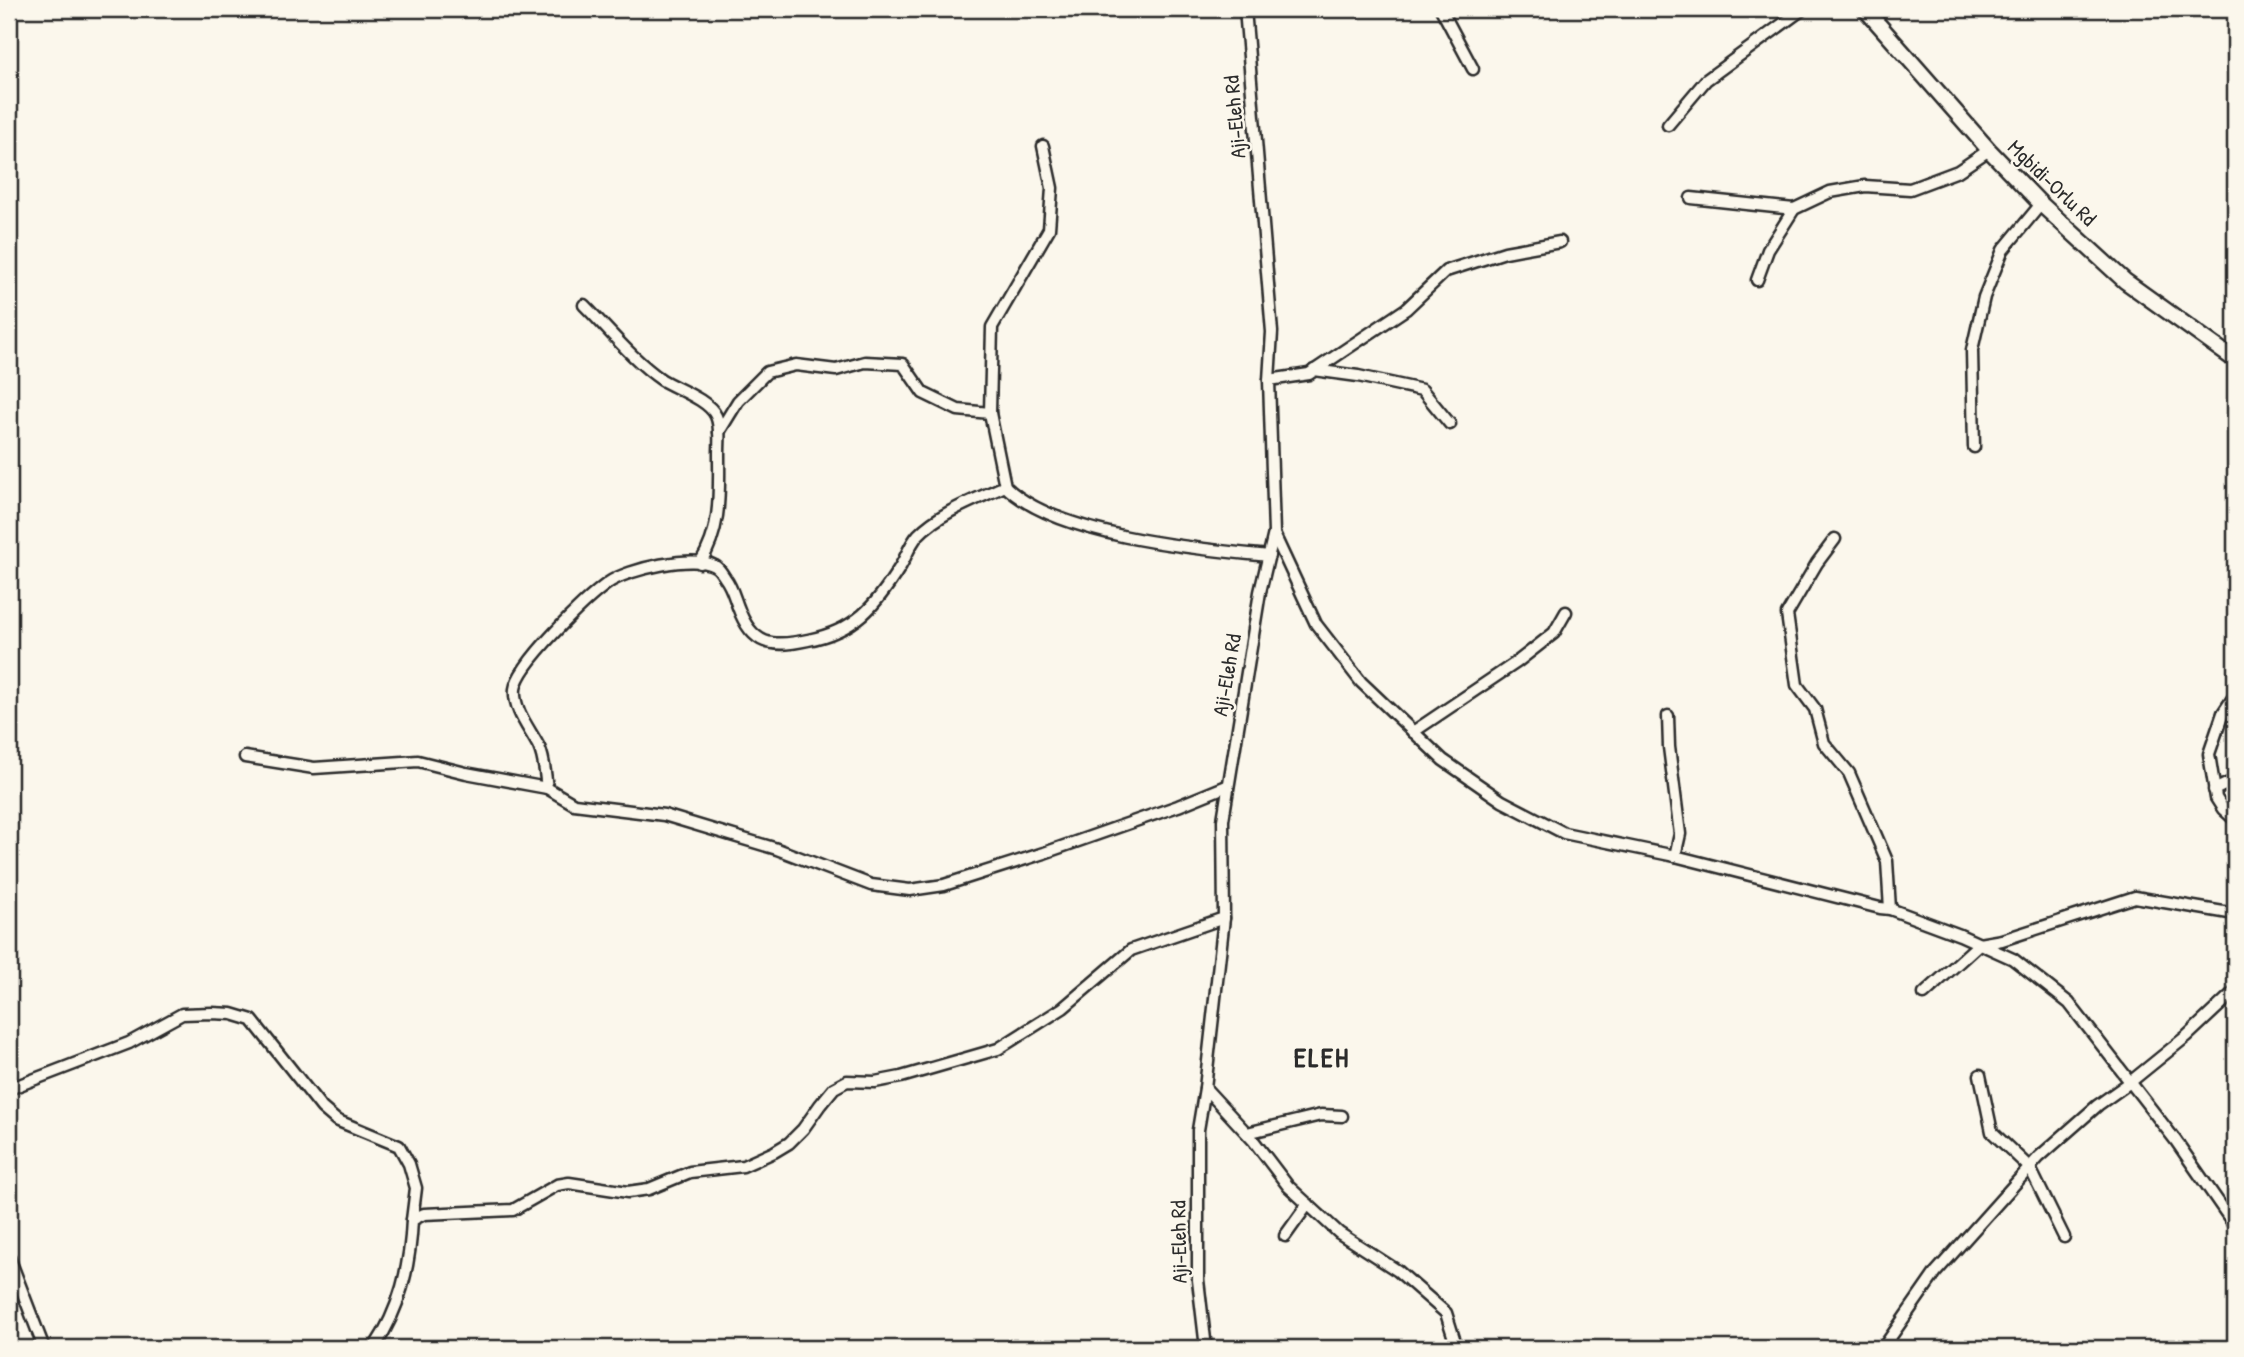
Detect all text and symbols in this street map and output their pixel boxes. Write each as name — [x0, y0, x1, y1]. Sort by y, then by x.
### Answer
street label: Aji-Eleh Rd — [1216, 74, 1253, 160]
street label: Mgbidi-Orlu Rd — [2002, 133, 2103, 232]
street label: Aji-Eleh Rd — [1205, 632, 1248, 718]
district label: ELEH — [1294, 1038, 1350, 1076]
street label: Aji-Eleh Rd — [1163, 1200, 1194, 1284]

